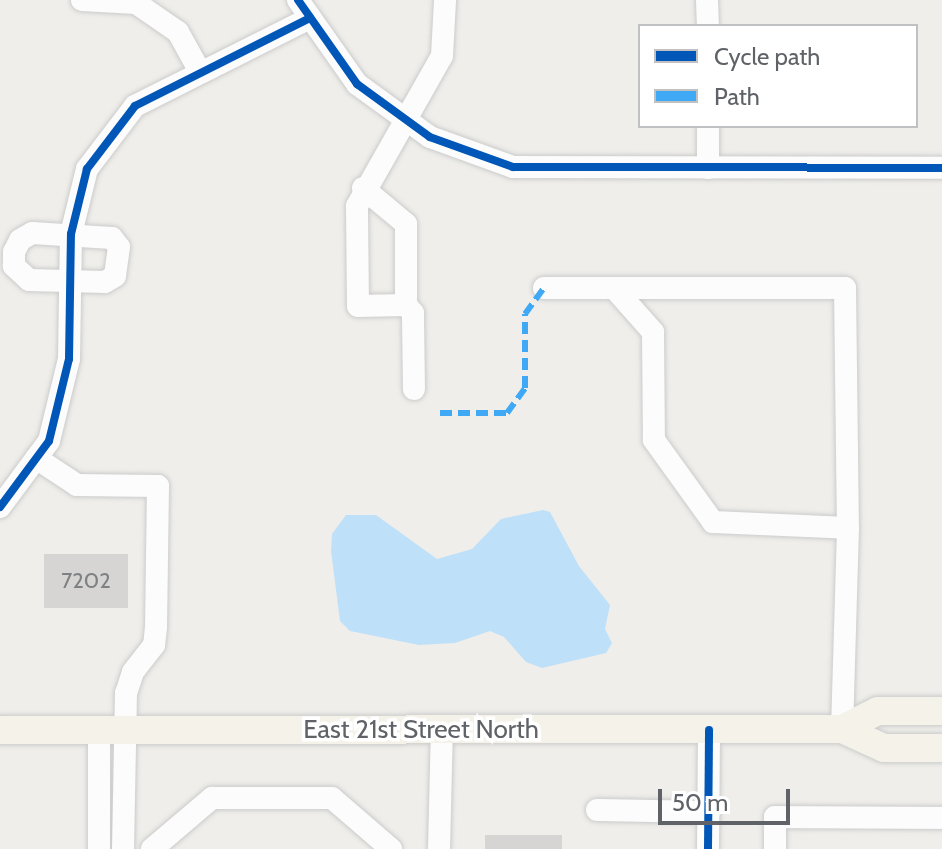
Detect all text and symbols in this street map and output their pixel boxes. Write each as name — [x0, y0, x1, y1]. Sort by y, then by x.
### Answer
legend — [638, 24, 918, 128]
text: Cycle path — [714, 42, 820, 71]
text: Path — [714, 82, 760, 111]
house number: 7202 — [61, 568, 111, 594]
street label: East 21st Street North — [303, 714, 539, 746]
scale bar — [662, 773, 794, 823]
text: 50 m — [672, 788, 728, 817]

